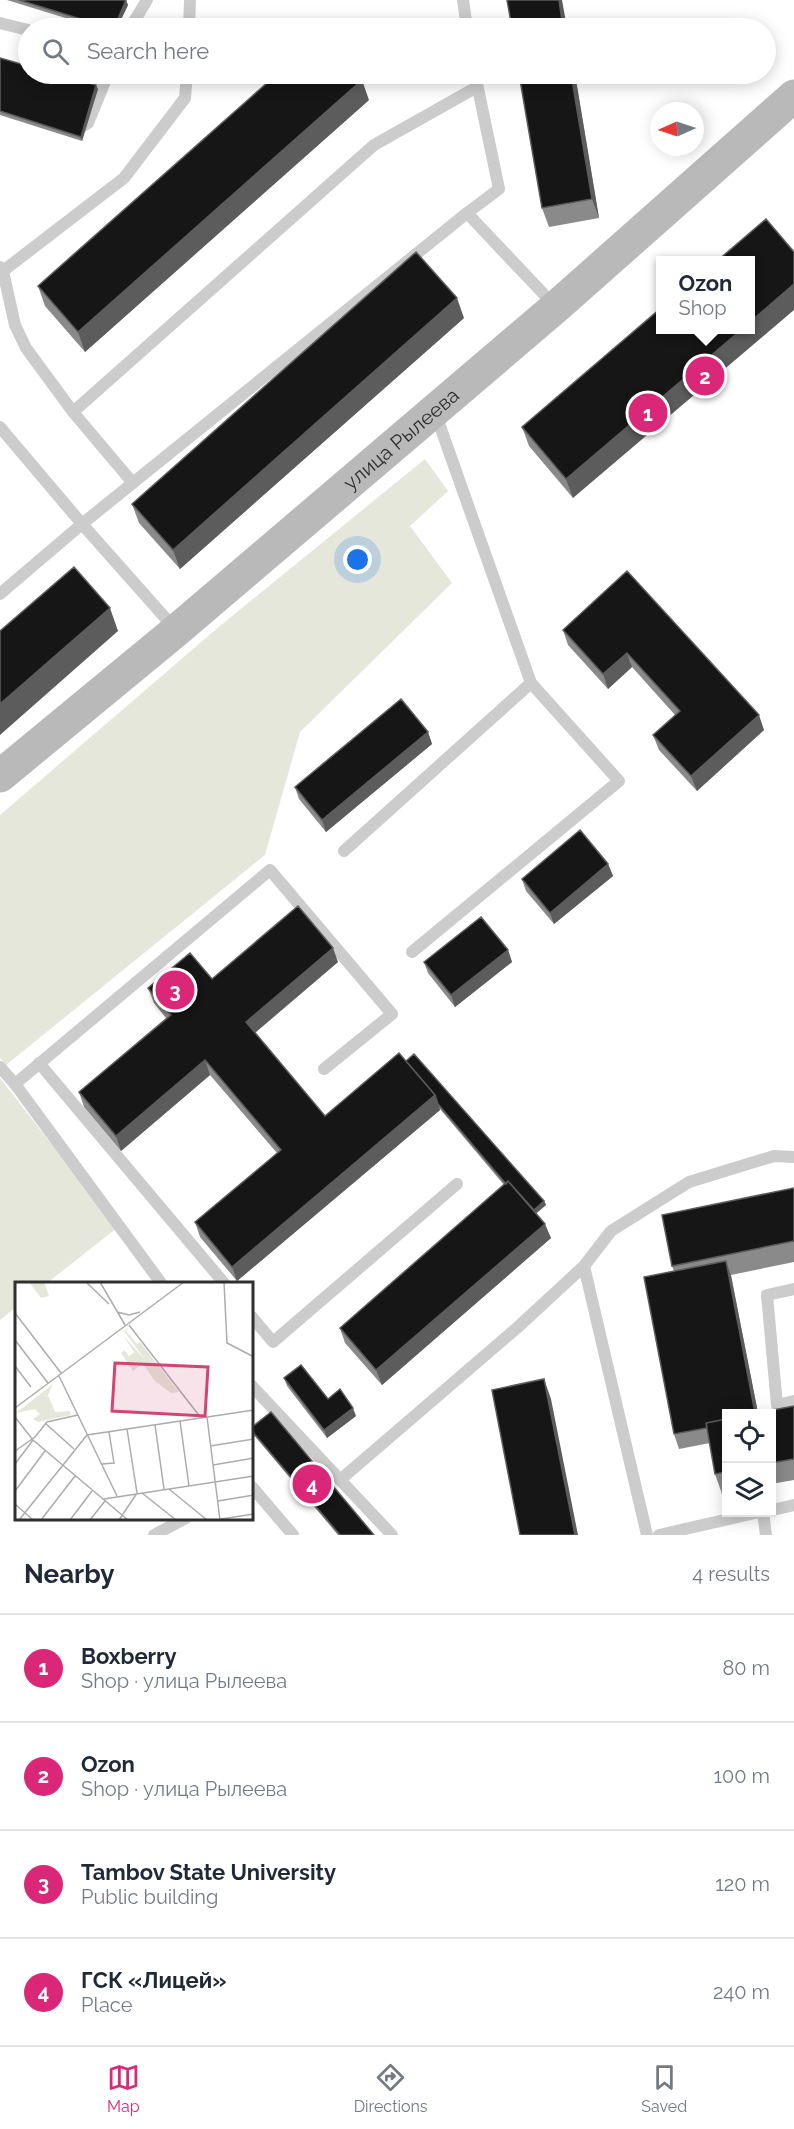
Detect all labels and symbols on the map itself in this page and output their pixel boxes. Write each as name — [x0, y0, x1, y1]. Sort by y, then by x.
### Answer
north arrow — [650, 102, 704, 156]
pin: 2 — [686, 354, 724, 398]
street label: улица Рылеева — [339, 383, 464, 495]
pin: 1 — [628, 390, 668, 436]
your location — [343, 545, 372, 574]
pin: 3 — [156, 968, 195, 1012]
inset map — [15, 1282, 254, 1520]
pin: 4 — [292, 1462, 332, 1506]

